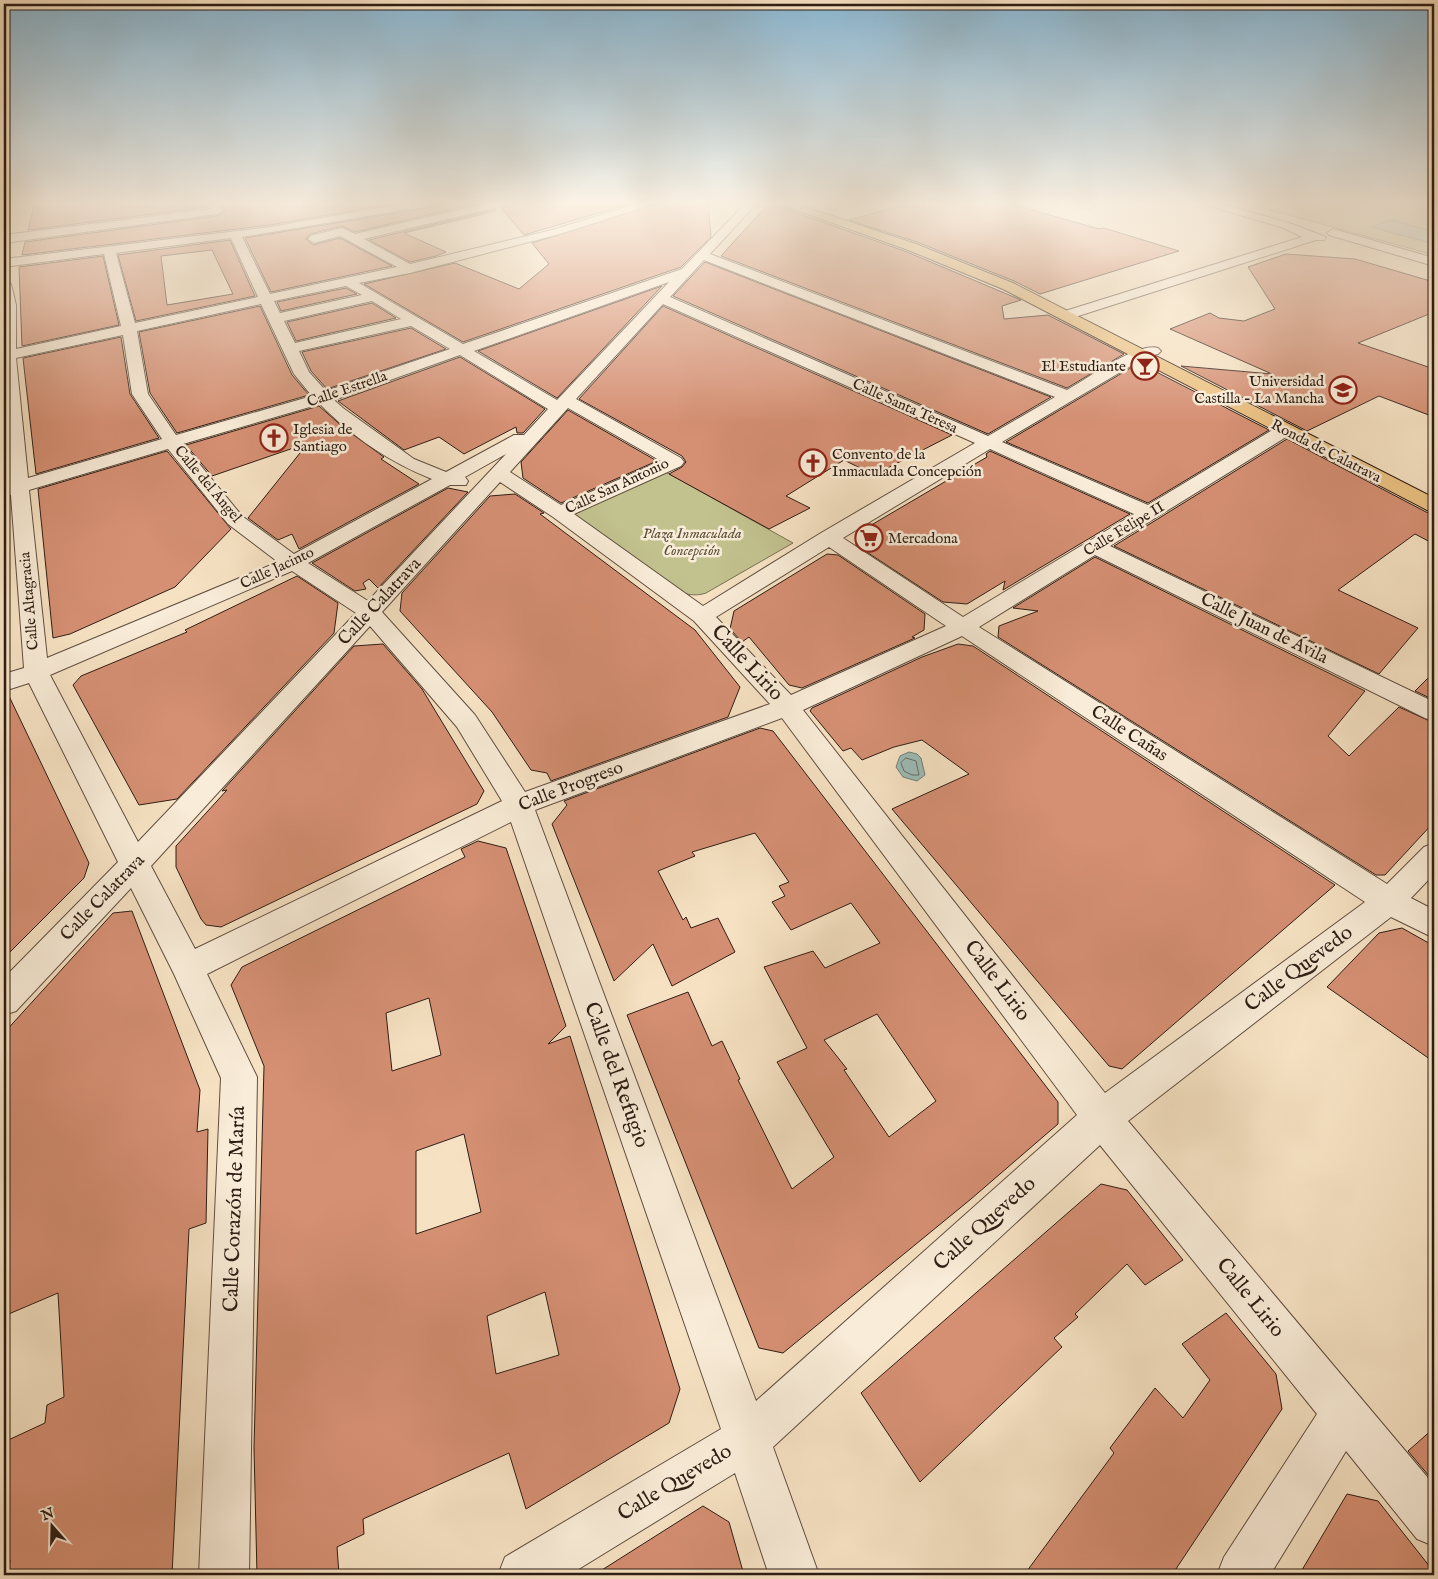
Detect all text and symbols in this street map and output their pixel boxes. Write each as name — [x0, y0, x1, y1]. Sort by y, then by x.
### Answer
bar icon: El Estudiante — [1130, 351, 1160, 381]
place label: El Estudiante — [1041, 357, 1126, 376]
street label: Calle Estrella — [304, 366, 390, 412]
place label: Universidad Castilla - La Mancha — [1194, 372, 1325, 408]
street label: Calle Santa Teresa — [849, 374, 961, 438]
school or university icon: Universidad Castilla - La Mancha — [1328, 375, 1358, 405]
street label: Ronda de Calatrava — [1268, 415, 1385, 487]
place label: Iglesia de Santiago — [293, 420, 353, 456]
church icon: Iglesia de Santiago — [259, 423, 289, 453]
street label: Calle del Ángel — [170, 441, 246, 527]
place label: Convento de la Inmaculada Concepción — [832, 445, 982, 481]
church icon: Convento de la Inmaculada Concepción — [798, 448, 828, 478]
street label: Calle San Antonio — [562, 454, 672, 518]
street label: Calle Felipe II — [1080, 497, 1168, 561]
supermarket icon: Mercadona — [854, 523, 884, 553]
park label: Plaza Inmaculada Concepción — [642, 524, 742, 560]
place label: Mercadona — [888, 529, 958, 548]
street label: Calle Jacinto — [237, 543, 317, 593]
street label: Calle Altagracia — [15, 551, 43, 651]
street label: Calle Calatrava — [333, 553, 427, 651]
street label: Calle Juan de Ávila — [1196, 586, 1333, 670]
street label: Calle Lirio — [705, 619, 789, 707]
street label: Calle Cañas — [1086, 701, 1172, 767]
street label: Calle Progreso — [516, 756, 627, 817]
street label: Calle Calatrava — [56, 850, 150, 946]
street label: Calle Quevedo — [1239, 919, 1359, 1019]
street label: Calle Lirio — [958, 935, 1036, 1027]
street label: Calle del Refugio — [577, 998, 655, 1152]
street label: Calle Corazón de María — [218, 1105, 252, 1312]
street label: Calle Quevedo — [928, 1171, 1042, 1277]
street label: Calle Lirio — [1210, 1253, 1290, 1343]
street label: Calle Quevedo — [613, 1438, 737, 1528]
north arrow — [28, 1502, 78, 1552]
text: N — [38, 1504, 57, 1526]

